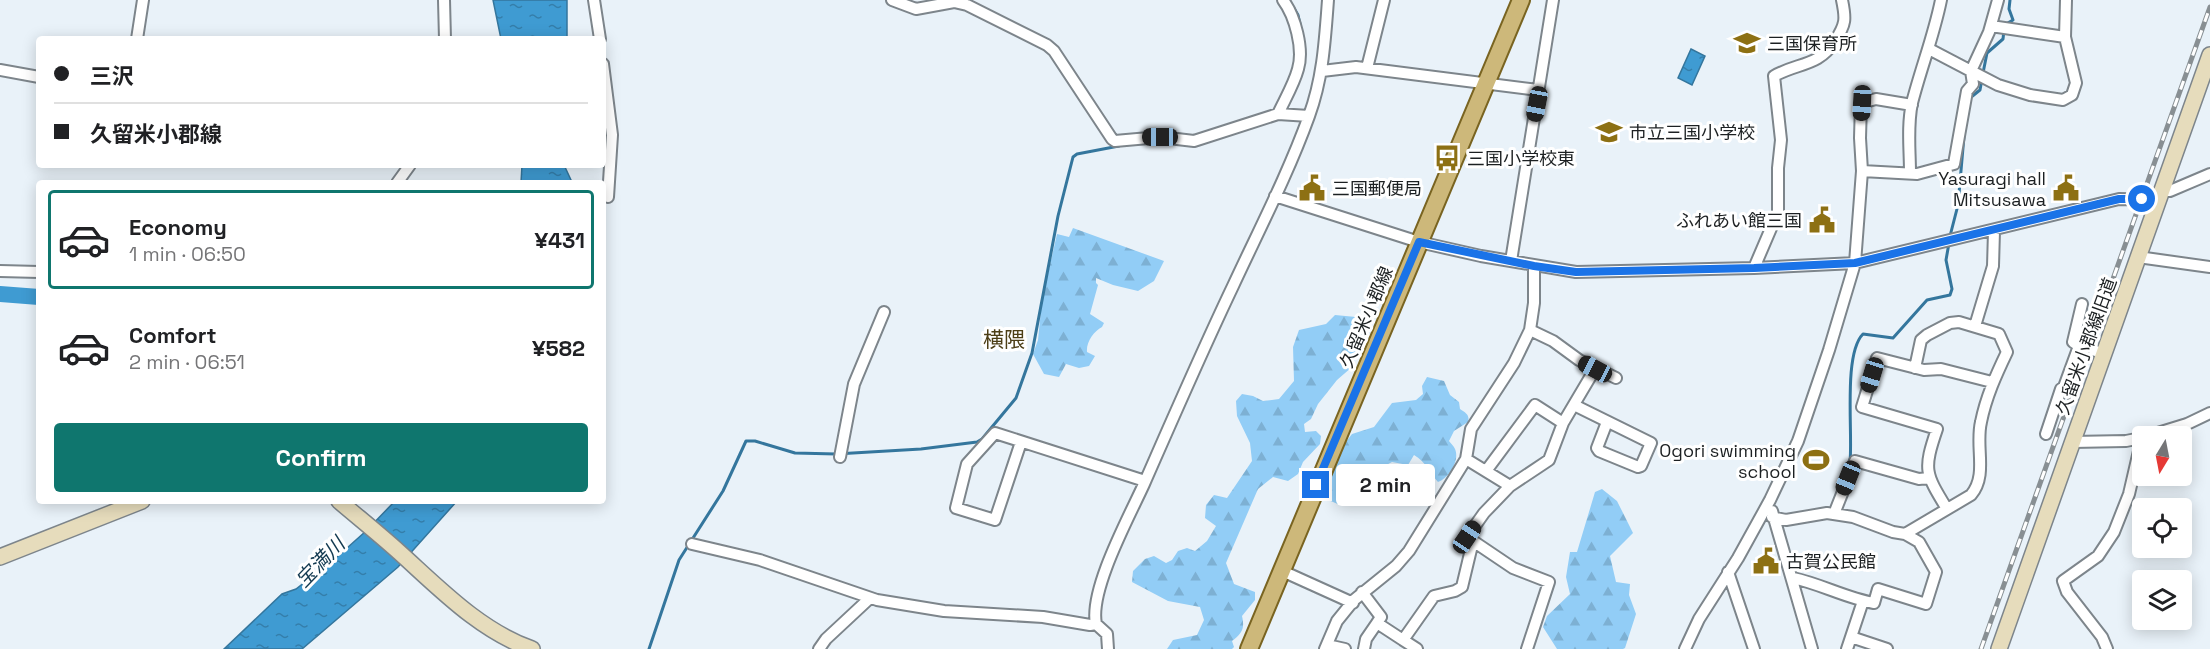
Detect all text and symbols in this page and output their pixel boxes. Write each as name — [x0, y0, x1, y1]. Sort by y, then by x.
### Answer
school or university icon: 三国保育所 — [1732, 28, 1762, 58]
place label: 三国保育所 — [1767, 32, 1857, 55]
text: 三沢 — [90, 62, 134, 90]
car — [1525, 85, 1549, 123]
car — [1852, 85, 1872, 121]
school or university icon: 市立三国小学校 — [1594, 117, 1624, 147]
text: 久留米小郡線 — [90, 120, 222, 148]
place label: 市立三国小学校 — [1629, 121, 1755, 144]
car — [1142, 128, 1178, 146]
bus stop icon: 三国小学校東 — [1432, 143, 1462, 173]
place label: 三国小学校東 — [1467, 147, 1575, 170]
place label: Yasuragi hall Mitsusawa — [1938, 167, 2046, 211]
public building icon: 三国郵便局 — [1297, 173, 1327, 203]
public building icon: Yasuragi hall Mitsusawa — [2051, 173, 2081, 203]
place label: 三国郵便局 — [1332, 177, 1422, 200]
route start — [2128, 185, 2155, 212]
public building icon: ふれあい館三国 — [1807, 205, 1837, 235]
place label: ふれあい館三国 — [1676, 209, 1802, 232]
icon: car — [57, 213, 111, 267]
text: Economy — [129, 213, 227, 241]
text: ¥431 — [534, 226, 585, 254]
text: 1 min · 06:50 — [129, 241, 246, 267]
street label: 久留米小郡線 — [1334, 263, 1398, 371]
street label: 久留米小郡線旧道 — [2051, 274, 2121, 418]
icon: car — [57, 321, 111, 375]
text: Comfort — [129, 321, 217, 349]
district label: 横隈 — [983, 326, 1025, 353]
text: ¥582 — [532, 334, 585, 362]
text: 2 min · 06:51 — [129, 349, 245, 375]
car — [1575, 353, 1615, 385]
car — [1858, 355, 1886, 395]
button: Confirm — [54, 423, 588, 492]
north arrow — [2132, 426, 2192, 486]
map controls — [2132, 426, 2192, 630]
place label: Ogori swimming school — [1659, 439, 1796, 483]
sports icon: Ogori swimming school — [1801, 445, 1831, 475]
car — [1833, 458, 1863, 498]
callout: 2 min — [1337, 464, 1436, 506]
route end — [1302, 471, 1329, 498]
text: 2 min — [1360, 472, 1411, 498]
button: locate — [2132, 498, 2192, 558]
car — [1449, 517, 1485, 557]
water label: 宝満川 — [290, 530, 352, 593]
public building icon: 古賀公民館 — [1751, 546, 1781, 576]
place label: 古賀公民館 — [1786, 550, 1876, 573]
button: layers — [2132, 570, 2192, 630]

